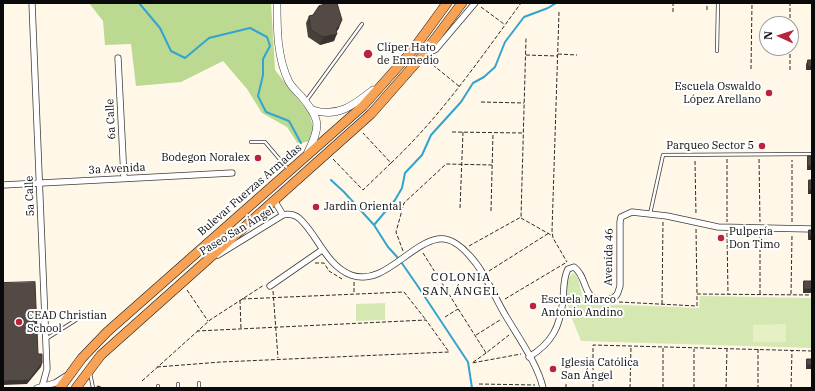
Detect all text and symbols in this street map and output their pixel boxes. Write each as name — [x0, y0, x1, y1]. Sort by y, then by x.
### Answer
north arrow — [759, 16, 799, 56]
text: N — [761, 31, 775, 40]
place label: Clíper Hato de Enmedio — [377, 41, 439, 67]
marker: Clíper Hato de Enmedio — [362, 48, 374, 60]
place label: Escuela Oswaldo López Arellano — [674, 80, 761, 106]
marker: Escuela Oswaldo López Arellano — [764, 88, 774, 98]
street label: 6a Calle — [103, 98, 119, 140]
place label: Parqueo Sector 5 — [666, 139, 754, 153]
street label: Bulevar Fuerzas Armadas — [195, 141, 305, 239]
marker: Parqueo Sector 5 — [757, 141, 767, 151]
place label: Bodegon Noralex — [161, 151, 250, 165]
marker: Bodegon Noralex — [253, 153, 263, 163]
street label: 3a Avenida — [88, 161, 146, 177]
street label: 5a Calle — [23, 175, 37, 217]
place label: Jardin Oriental — [324, 200, 402, 214]
marker: Jardin Oriental — [311, 202, 321, 212]
street label: Paseo San Ángel — [197, 204, 277, 258]
place label: Pulpería Don Timo — [729, 225, 780, 251]
street label: Avenida 46 — [602, 228, 616, 286]
marker: Pulpería Don Timo — [716, 233, 726, 243]
district label: COLONIA SAN ÁNGEL — [422, 271, 500, 299]
place label: Escuela Marco Antonio Andino — [541, 293, 623, 319]
marker: Escuela Marco Antonio Andino — [528, 301, 538, 311]
place label: CEAD Christian School — [27, 309, 107, 335]
marker: CEAD Christian School — [14, 317, 24, 327]
place label: Iglesia Católica San Ángel — [561, 356, 639, 382]
marker: Iglesia Católica San Ángel — [548, 364, 558, 374]

